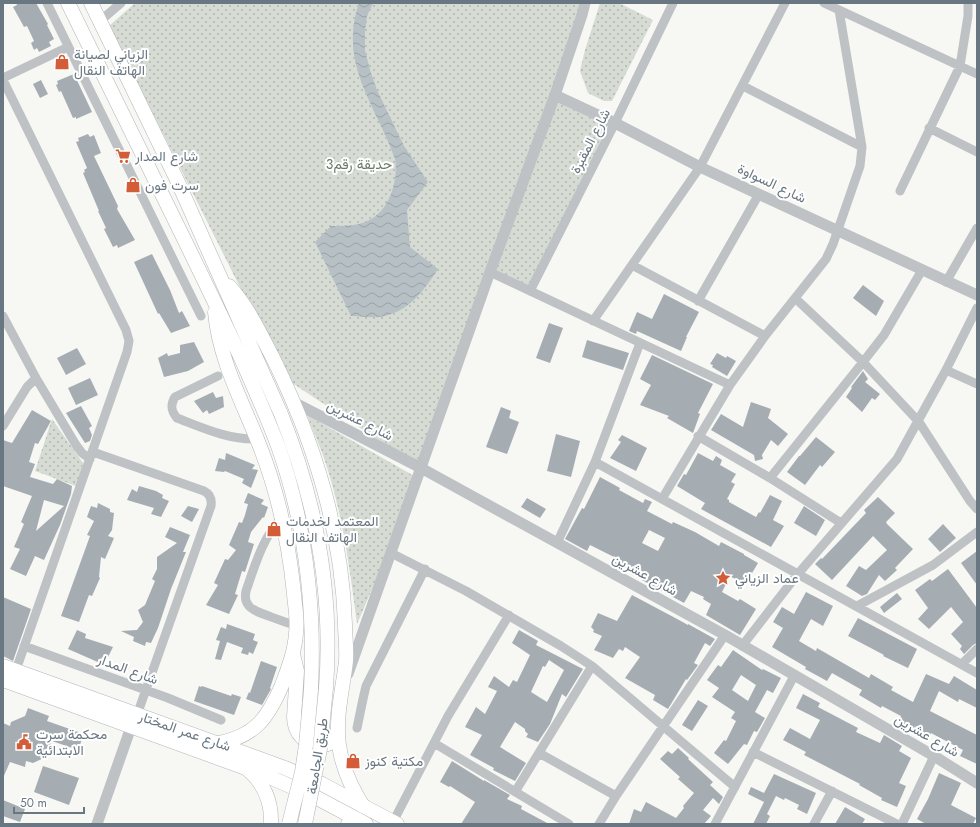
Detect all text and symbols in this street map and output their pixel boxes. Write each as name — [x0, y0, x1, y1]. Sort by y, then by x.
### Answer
place label: الزياني لصيانة الهاتف النقال — [74, 44, 148, 80]
shop icon: الزياني لصيانة الهاتف النقال — [53, 53, 71, 71]
street label: شارع المقبرة — [565, 105, 616, 177]
place label: شارع المدار — [134, 146, 198, 167]
supermarket icon: شارع المدار — [114, 147, 132, 165]
park label: حديقة رقم3 — [326, 154, 392, 174]
street label: شارع السواوة — [734, 158, 810, 209]
place label: سرت فون — [145, 175, 199, 195]
shop icon: سرت فون — [124, 176, 142, 194]
street label: شارع عشرين — [323, 395, 397, 446]
place label: المعتمد لخدمات الهاتف النقال — [286, 511, 378, 547]
shop icon: المعتمد لخدمات الهاتف النقال — [265, 520, 283, 538]
street label: شارع عشرين — [608, 548, 681, 601]
place label: عماد الزياني — [735, 568, 799, 590]
place icon: عماد الزياني — [714, 569, 732, 587]
street label: شارع المدار — [94, 648, 161, 690]
street label: شارع عمر المختار — [135, 706, 234, 757]
street label: شارع عشرين — [890, 708, 963, 762]
street label: طريق الجامعة — [301, 716, 333, 796]
place label: محكمة سرت الابتدائية — [36, 724, 107, 760]
public building icon: محكمة سرت الابتدائية — [15, 733, 33, 751]
place label: مكتية كنوز — [364, 751, 423, 771]
shop icon: مكتية كنوز — [344, 752, 362, 770]
scale bar — [14, 789, 84, 815]
text: 50 m — [20, 794, 47, 812]

